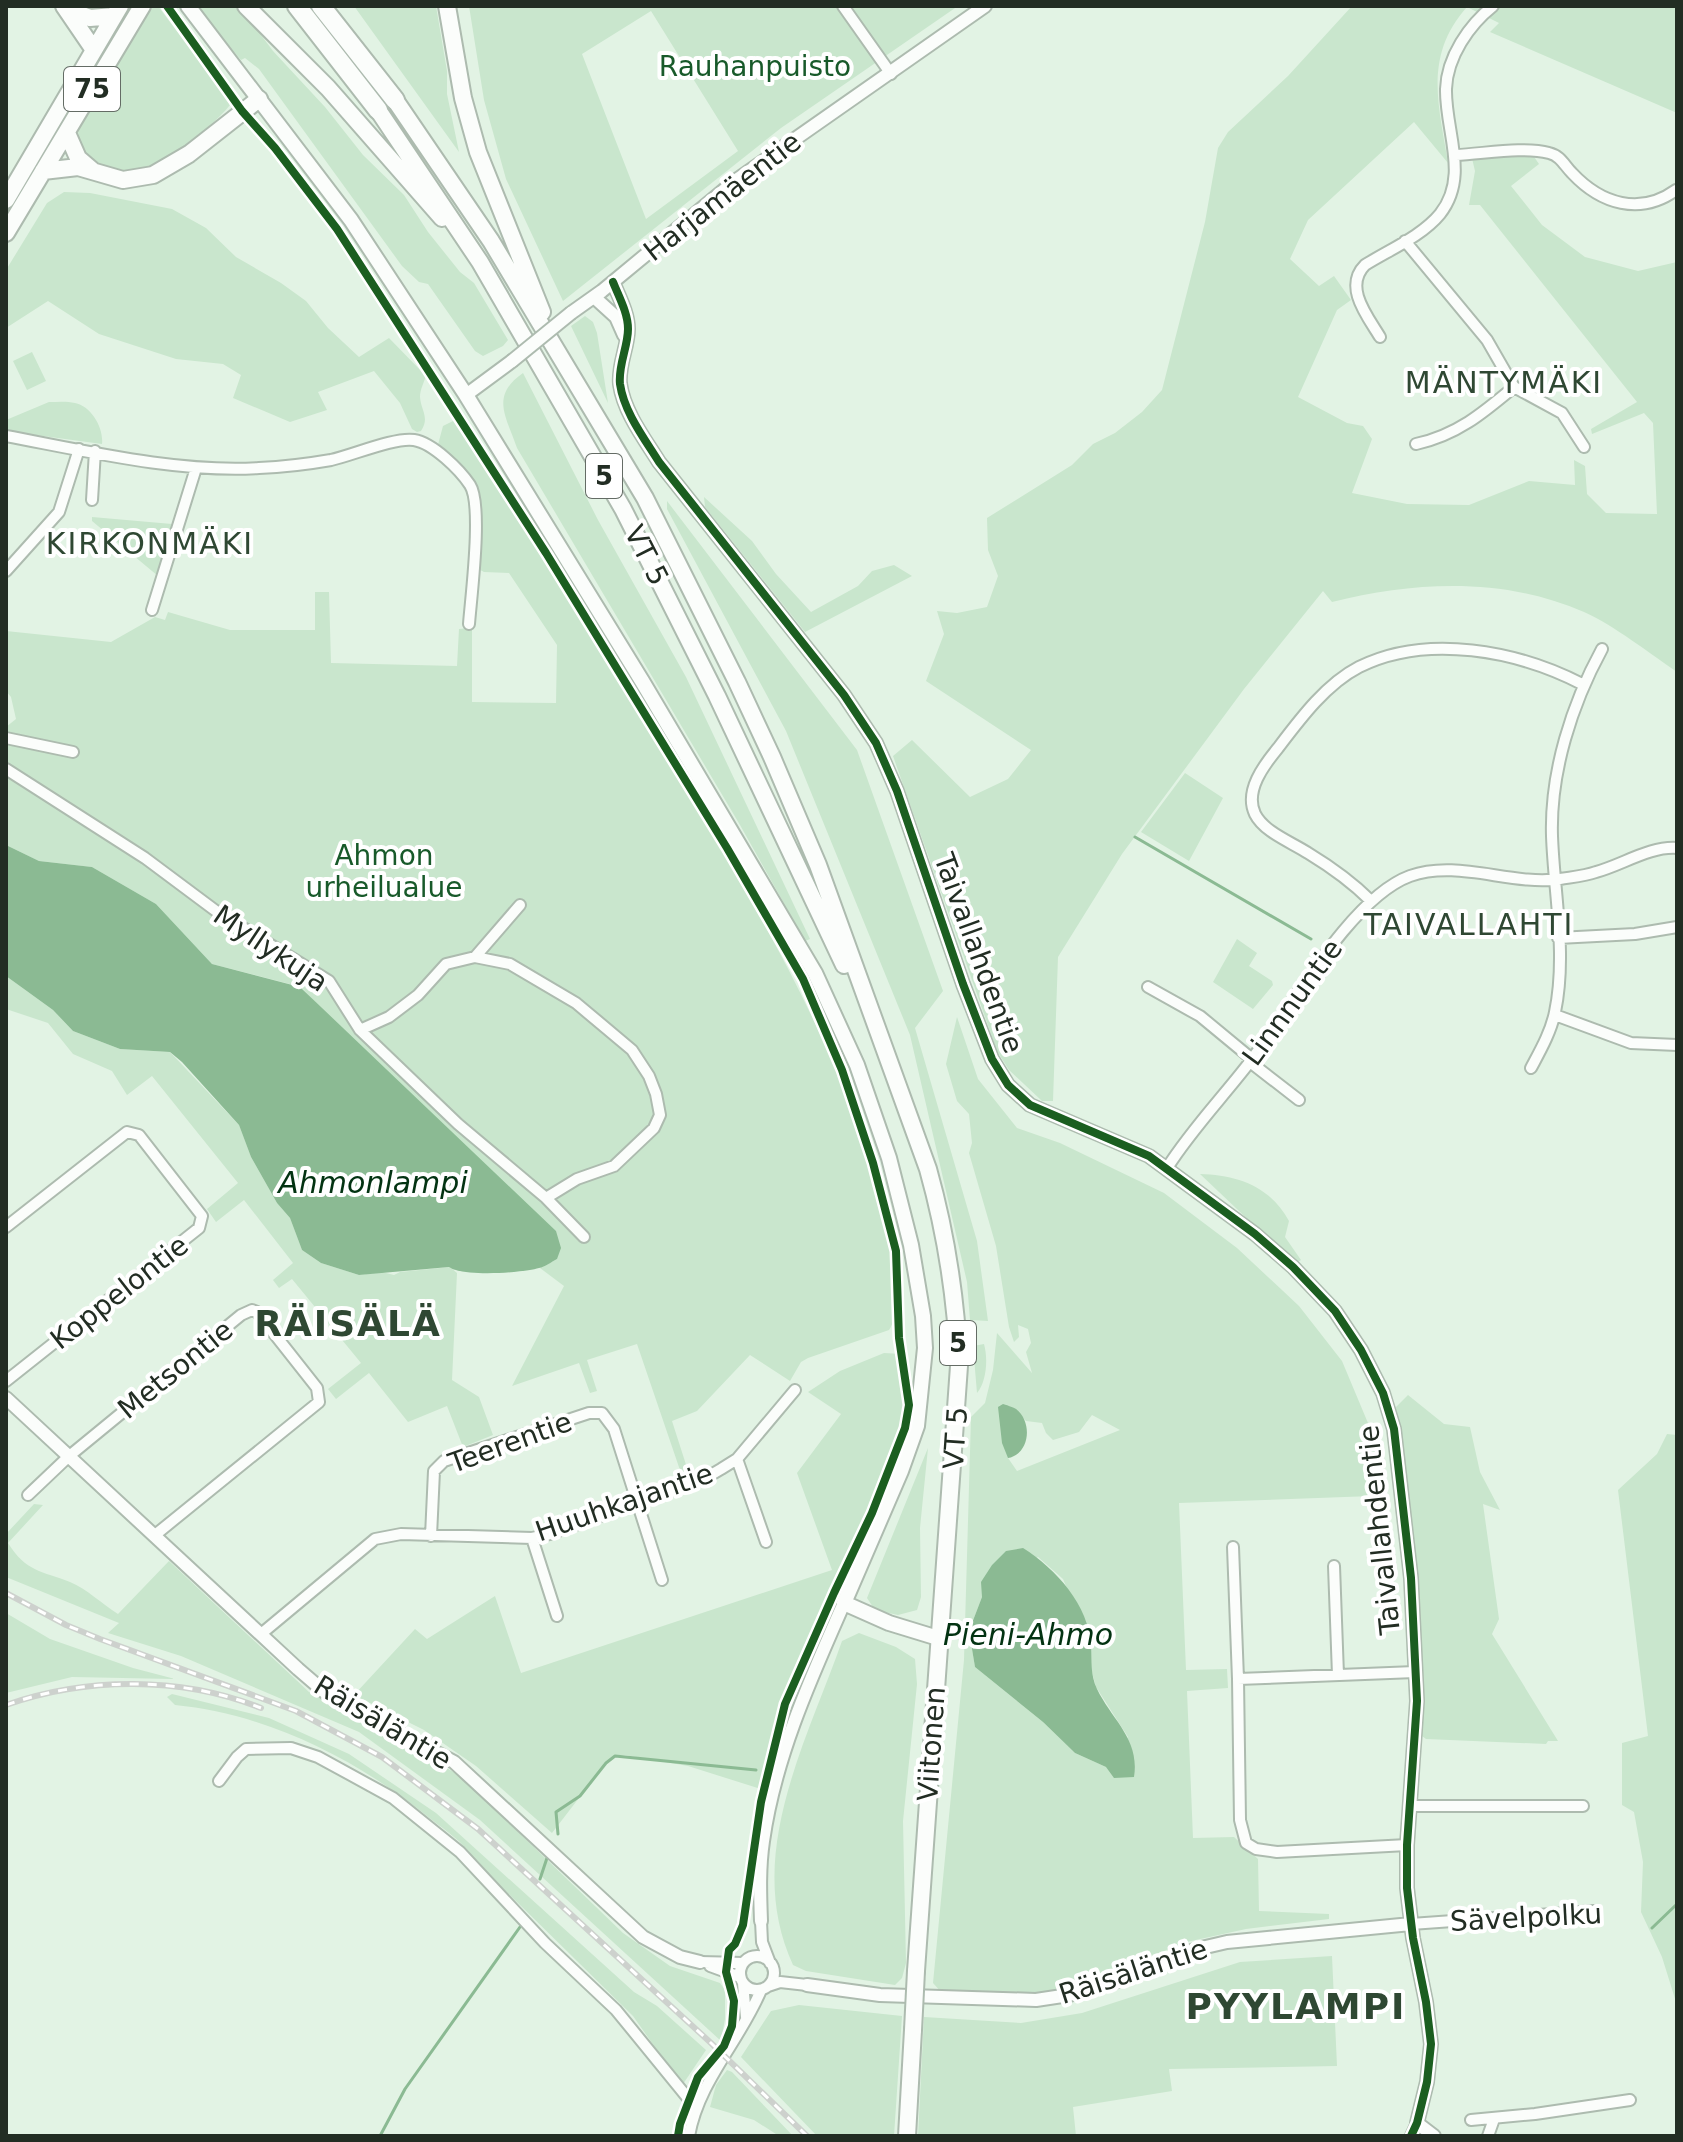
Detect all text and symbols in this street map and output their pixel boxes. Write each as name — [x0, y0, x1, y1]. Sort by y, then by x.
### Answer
park label: Rauhanpuisto — [659, 50, 851, 83]
road number: 75 — [64, 67, 120, 111]
street label: Harjamäentie — [637, 125, 807, 268]
district label: MÄNTYMÄKI — [1405, 365, 1603, 400]
road number: 5 — [586, 454, 622, 498]
street label: VT 5 — [618, 520, 676, 591]
district label: KIRKONMÄKI — [46, 526, 254, 561]
park label: Ahmon urheilualue — [306, 839, 462, 904]
street label: Taivallahdentie — [927, 848, 1030, 1058]
street label: Myllykuja — [207, 898, 334, 999]
district label: TAIVALLAHTI — [1363, 907, 1574, 942]
street label: Linnnuntie — [1236, 933, 1349, 1072]
water label: Ahmonlampi — [276, 1165, 468, 1200]
street label: Koppelontie — [44, 1228, 195, 1356]
district label: RÄISÄLÄ — [254, 1303, 442, 1344]
street label: Metsontie — [111, 1313, 239, 1426]
road number: 5 — [940, 1321, 976, 1365]
street label: Teerentie — [443, 1405, 576, 1480]
street label: VT 5 — [937, 1405, 974, 1471]
street label: Taivallahdentie — [1352, 1424, 1407, 1637]
street label: Huuhkajantie — [531, 1457, 717, 1548]
water label: Pieni-Ahmo — [943, 1617, 1113, 1652]
street label: Räisäläntie — [308, 1669, 457, 1776]
street label: Viitonen — [911, 1686, 952, 1803]
street label: Sävelpolku — [1449, 1897, 1603, 1938]
street label: Räisäläntie — [1055, 1932, 1212, 2011]
district label: PYYLAMPI — [1186, 1986, 1406, 2027]

